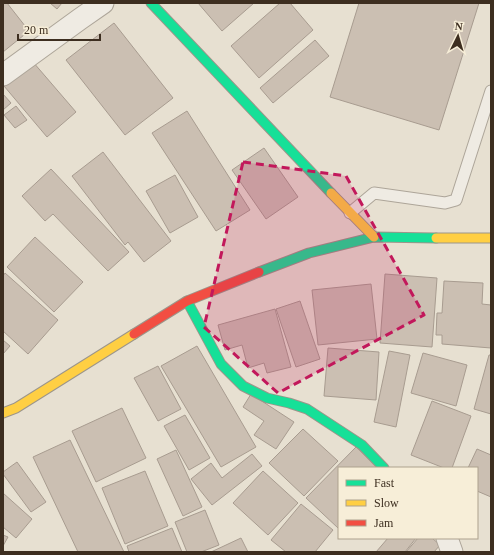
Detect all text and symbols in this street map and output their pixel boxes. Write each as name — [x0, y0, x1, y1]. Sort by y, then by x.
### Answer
scale bar — [18, 16, 100, 42]
north arrow — [438, 16, 478, 56]
text: N — [454, 20, 463, 32]
text: 20 m — [24, 23, 49, 37]
legend — [338, 467, 478, 539]
text: Fast — [374, 476, 395, 490]
text: Slow — [374, 496, 399, 510]
text: Jam — [374, 516, 394, 530]

